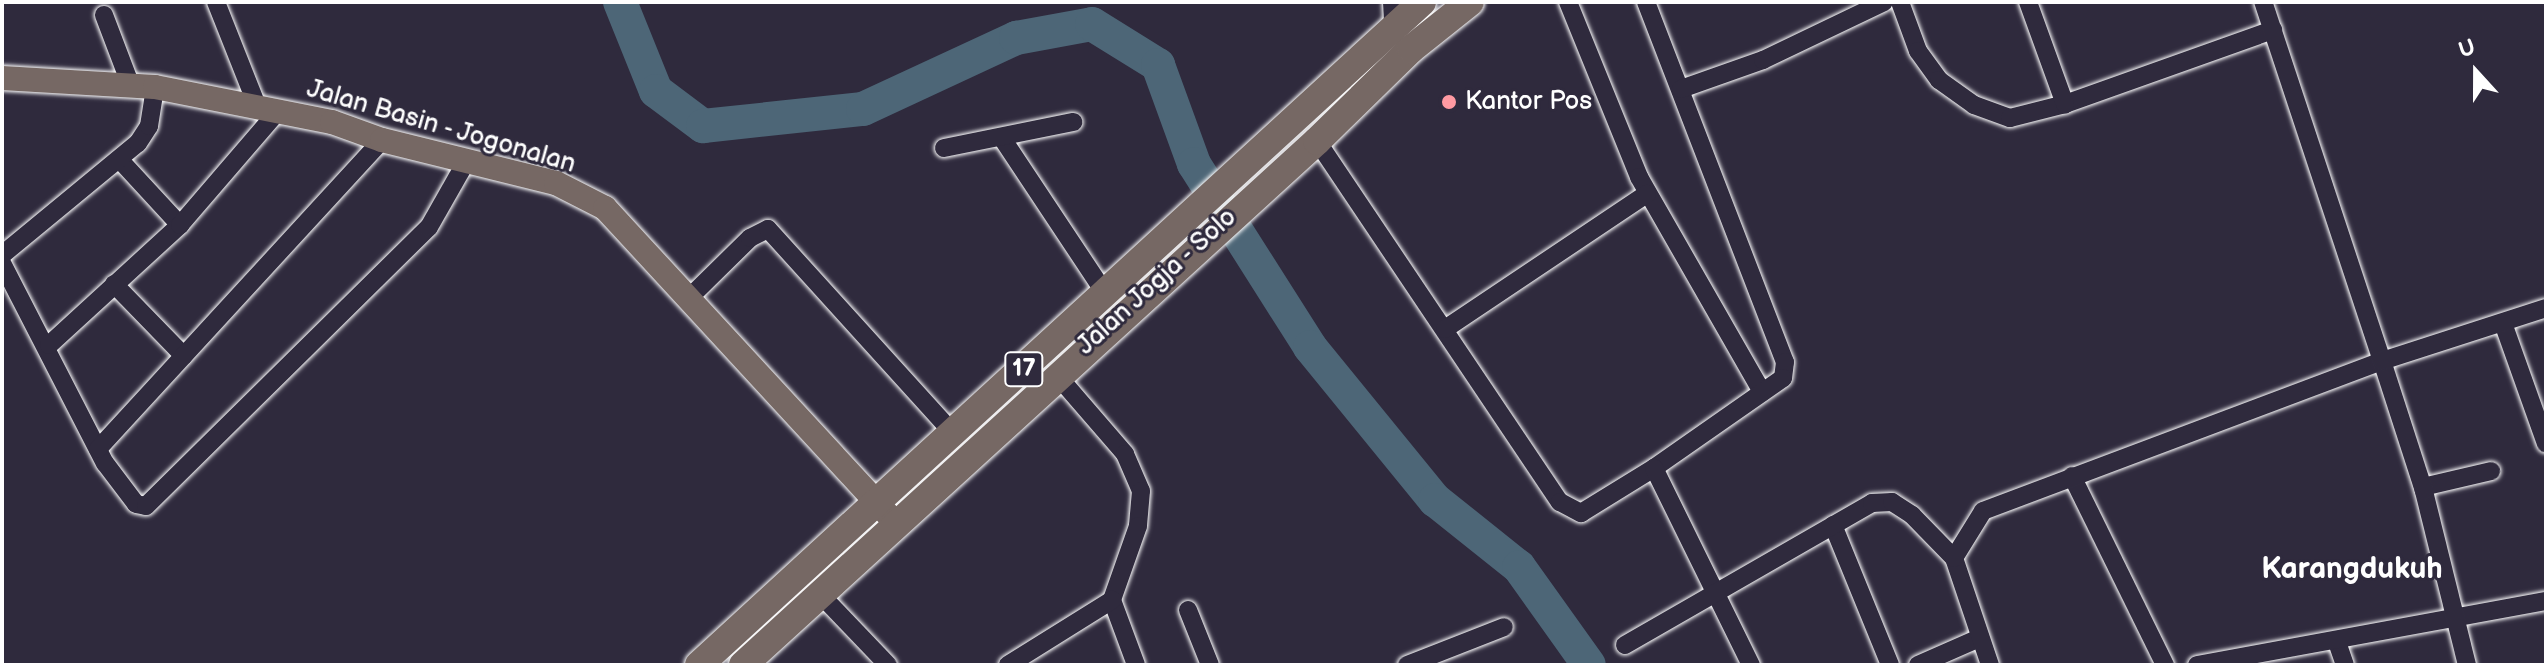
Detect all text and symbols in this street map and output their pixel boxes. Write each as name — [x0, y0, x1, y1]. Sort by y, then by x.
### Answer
north arrow — [2436, 32, 2516, 112]
text: U — [2455, 34, 2479, 65]
street label: Jalan Basin - Jogonalan — [301, 73, 581, 181]
place label: Kantor Pos — [1465, 86, 1592, 118]
marker: Kantor Pos — [1440, 93, 1458, 111]
street label: Jalan Jogja - Solo — [1069, 201, 1245, 363]
road number: 17 — [1004, 349, 1044, 389]
district label: Karangdukuh — [2261, 551, 2443, 587]

